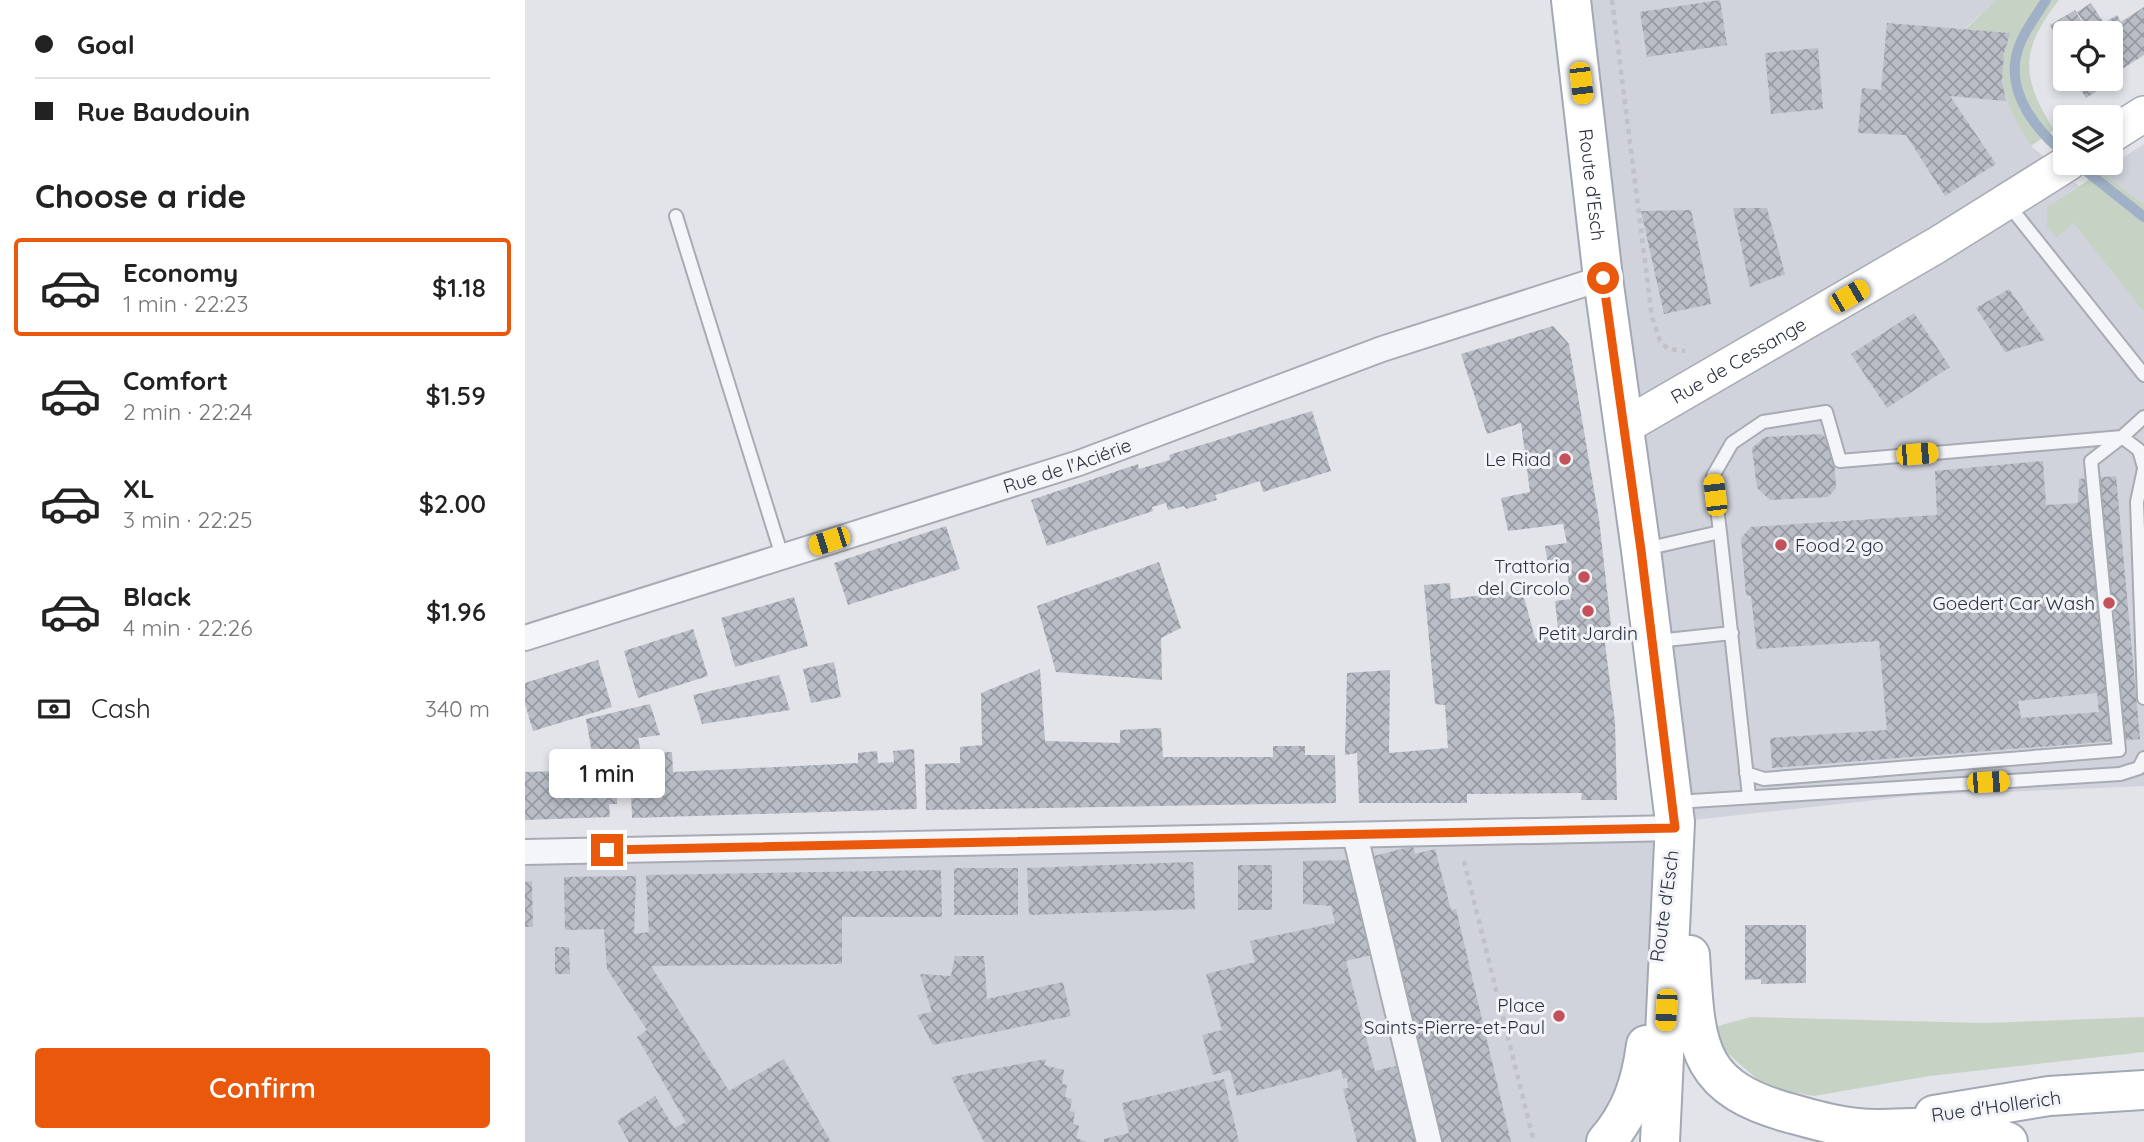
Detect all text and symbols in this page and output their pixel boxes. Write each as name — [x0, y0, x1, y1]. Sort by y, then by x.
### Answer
map controls — [2053, 21, 2123, 175]
button: locate — [2053, 21, 2123, 91]
text: Goal — [77, 28, 135, 61]
car — [1569, 61, 1594, 105]
text: Rue Baudouin — [77, 95, 250, 128]
button: layers — [2053, 105, 2123, 175]
street label: Route d'Esch — [1574, 127, 1611, 242]
text: Choose a ride — [35, 176, 247, 216]
icon: car — [39, 256, 102, 319]
text: Economy — [123, 256, 238, 289]
route start — [1587, 262, 1619, 294]
text: $1.18 — [432, 271, 486, 304]
car — [1826, 276, 1873, 316]
text: 1 min · 22:23 — [123, 289, 249, 318]
street label: Rue de Cessange — [1666, 312, 1810, 409]
icon: car — [39, 364, 102, 427]
text: Comfort — [123, 364, 228, 397]
text: $1.59 — [426, 379, 486, 412]
text: 2 min · 22:24 — [123, 397, 253, 426]
street label: Rue de l'Aciérie — [1000, 432, 1135, 498]
car — [1896, 442, 1939, 466]
place label: Le Riad — [1485, 447, 1551, 471]
marker: Le Riad — [1557, 451, 1573, 467]
icon: car — [39, 472, 102, 535]
text: XL — [123, 472, 155, 505]
car — [1703, 473, 1728, 517]
text: $2.00 — [419, 487, 486, 520]
text: 3 min · 22:25 — [123, 505, 253, 534]
car — [806, 525, 853, 557]
place label: Food 2 go — [1795, 533, 1884, 557]
marker: Food 2 go — [1773, 537, 1789, 553]
place label: Trattoria del Circolo — [1478, 554, 1570, 600]
marker: Trattoria del Circolo — [1576, 569, 1592, 585]
icon: car — [39, 580, 102, 643]
text: Black — [123, 580, 192, 613]
place label: Goedert Car Wash — [1933, 591, 2095, 615]
text: $1.96 — [426, 595, 486, 628]
marker: Goedert Car Wash — [2101, 595, 2117, 611]
marker: Petit Jardin — [1580, 603, 1596, 619]
text: 4 min · 22:26 — [123, 613, 253, 642]
place label: Petit Jardin — [1538, 621, 1638, 645]
icon: cash — [35, 690, 73, 728]
text: Cash — [91, 692, 151, 725]
text: 340 m — [425, 694, 490, 723]
callout: 1 min — [549, 748, 665, 798]
text: 1 min — [579, 759, 635, 788]
car — [1967, 770, 2010, 794]
route end — [591, 834, 623, 866]
street label: Route d'Esch — [1644, 849, 1684, 963]
car — [1655, 988, 1678, 1032]
place label: Place Saints-Pierre-et-Paul — [1364, 993, 1545, 1039]
marker: Place Saints-Pierre-et-Paul — [1551, 1008, 1567, 1024]
button: Confirm — [35, 1048, 490, 1128]
street label: Rue d'Hollerich — [1930, 1085, 2062, 1127]

